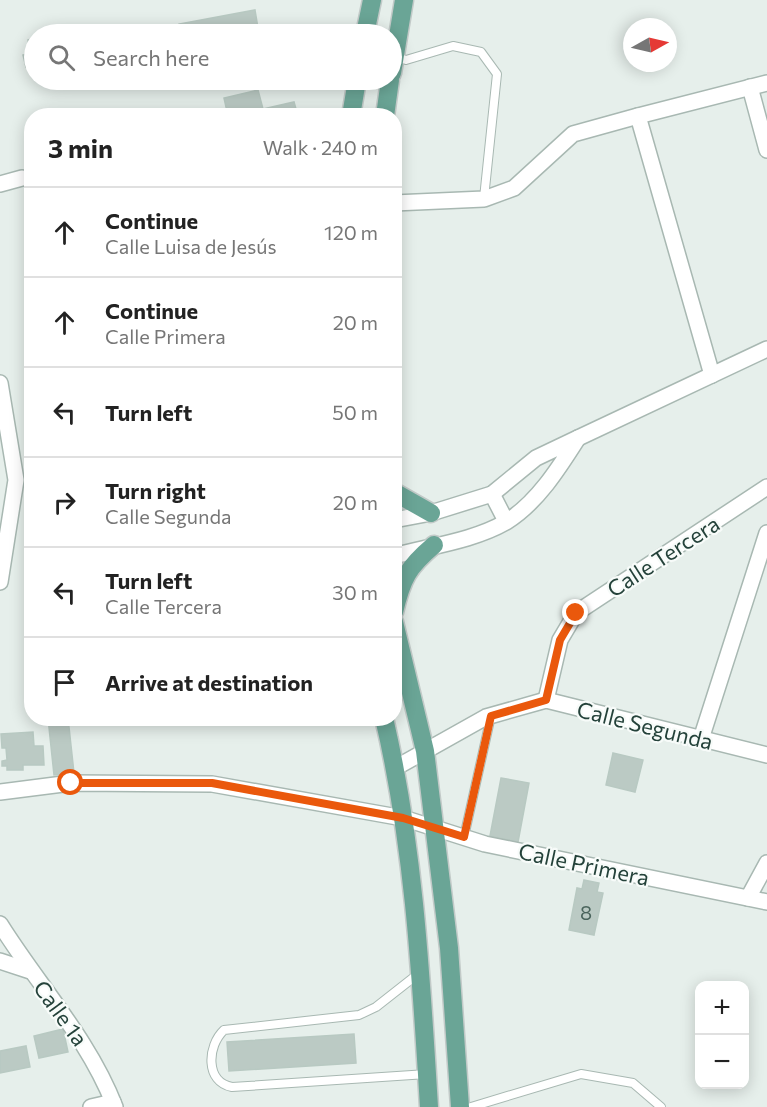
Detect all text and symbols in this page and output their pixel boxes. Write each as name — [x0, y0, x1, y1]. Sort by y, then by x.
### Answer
north arrow — [623, 18, 677, 72]
search box — [24, 24, 402, 90]
icon: search — [45, 41, 78, 74]
text: Search here — [93, 44, 209, 71]
text: 3 min — [48, 132, 113, 163]
text: Walk · 240 m — [263, 135, 378, 159]
text: Continue — [105, 207, 198, 234]
icon: ahead — [48, 216, 81, 249]
text: 120 m — [324, 220, 378, 244]
text: Calle Luisa de Jesús — [105, 234, 277, 258]
text: Continue — [105, 297, 198, 324]
icon: ahead — [48, 306, 81, 339]
text: 20 m — [333, 310, 378, 334]
text: Calle Primera — [105, 324, 226, 348]
icon: left — [48, 396, 81, 429]
text: Turn left — [105, 399, 192, 426]
text: 50 m — [332, 400, 378, 424]
text: Turn right — [105, 477, 206, 504]
icon: right — [48, 486, 81, 519]
text: 20 m — [333, 490, 378, 514]
text: Calle Segunda — [105, 504, 231, 528]
street label: Calle Tercera — [602, 510, 724, 602]
text: Turn left — [105, 567, 192, 594]
icon: left — [48, 576, 81, 609]
text: 30 m — [332, 580, 378, 604]
text: Calle Tercera — [105, 594, 222, 618]
route end — [562, 599, 588, 625]
icon: arrive — [48, 666, 81, 699]
text: Arrive at destination — [105, 669, 313, 696]
street label: Calle Segunda — [574, 695, 716, 755]
route start — [57, 769, 83, 795]
street label: Calle Primera — [516, 837, 652, 891]
house number: 8 — [580, 900, 592, 924]
street label: Calle 1a — [28, 975, 94, 1051]
map controls — [695, 981, 749, 1089]
button: + — [695, 981, 749, 1035]
button: − — [695, 1035, 749, 1089]

